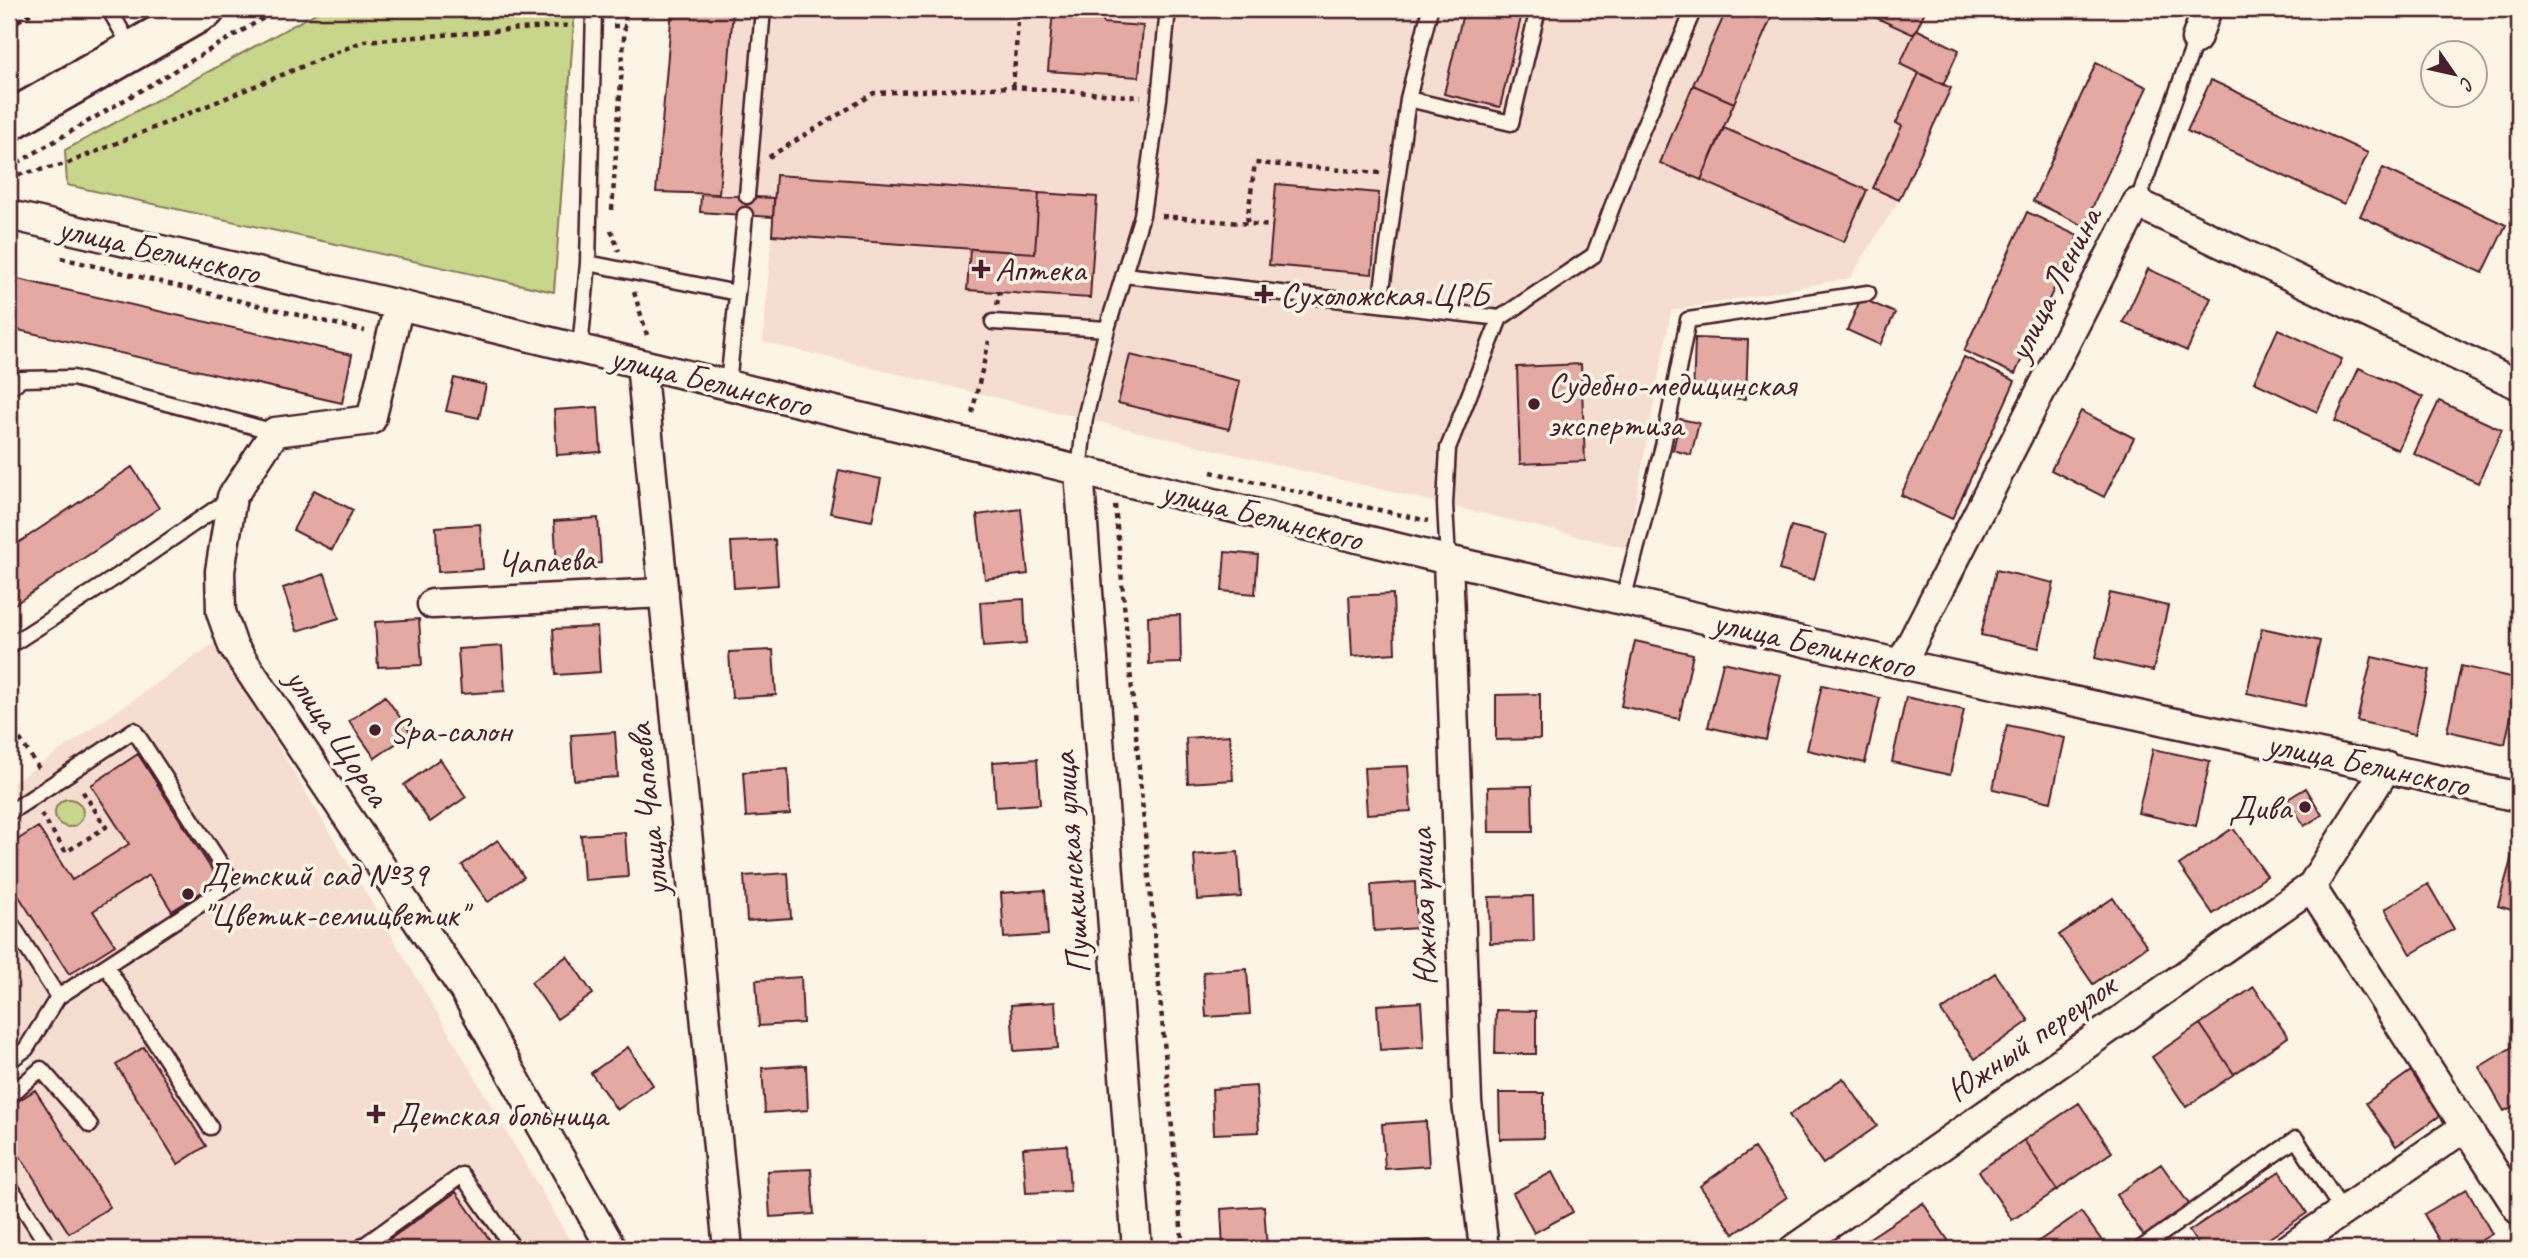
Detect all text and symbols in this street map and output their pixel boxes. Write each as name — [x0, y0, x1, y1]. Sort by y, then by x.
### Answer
north arrow — [2420, 38, 2490, 108]
text: С — [2453, 72, 2480, 96]
street label: улица Ленина — [1995, 197, 2113, 370]
street label: улица Белинского — [52, 205, 266, 295]
place label: Аптека — [995, 247, 1087, 292]
marker: Аптека — [973, 261, 989, 277]
place label: Сухоложская ЦРБ — [1280, 272, 1493, 317]
marker: Сухоложская ЦРБ — [1254, 284, 1274, 304]
street label: улица Белинского — [604, 334, 817, 428]
place label: Судебно-медицинская экспертиза — [1548, 362, 1798, 447]
marker: Судебно-медицинская экспертиза — [1526, 396, 1542, 412]
street label: улица Белинского — [1155, 468, 1368, 562]
street label: Чапаева — [496, 536, 599, 586]
street label: улица Белинского — [1707, 599, 1921, 689]
street label: улица Щорса — [274, 658, 402, 816]
place label: Spa-салон — [389, 708, 514, 753]
street label: улица Чапаева — [616, 719, 680, 901]
street label: улица Белинского — [2261, 720, 2475, 808]
marker: Spa-салон — [367, 722, 383, 738]
street label: Пушкинская улица — [1041, 748, 1101, 976]
place label: Дива — [2229, 785, 2293, 830]
marker: Дива — [2297, 799, 2313, 815]
street label: Южная улица — [1398, 826, 1448, 986]
place label: Детский сад №39 "Цветик-семицветик" — [202, 852, 474, 937]
marker: Детский сад №39 "Цветик-семицветик" — [180, 886, 196, 902]
street label: Южный переулок — [1938, 961, 2127, 1113]
place label: Детская больница — [392, 1092, 610, 1137]
marker: Детская больница — [366, 1104, 386, 1124]

